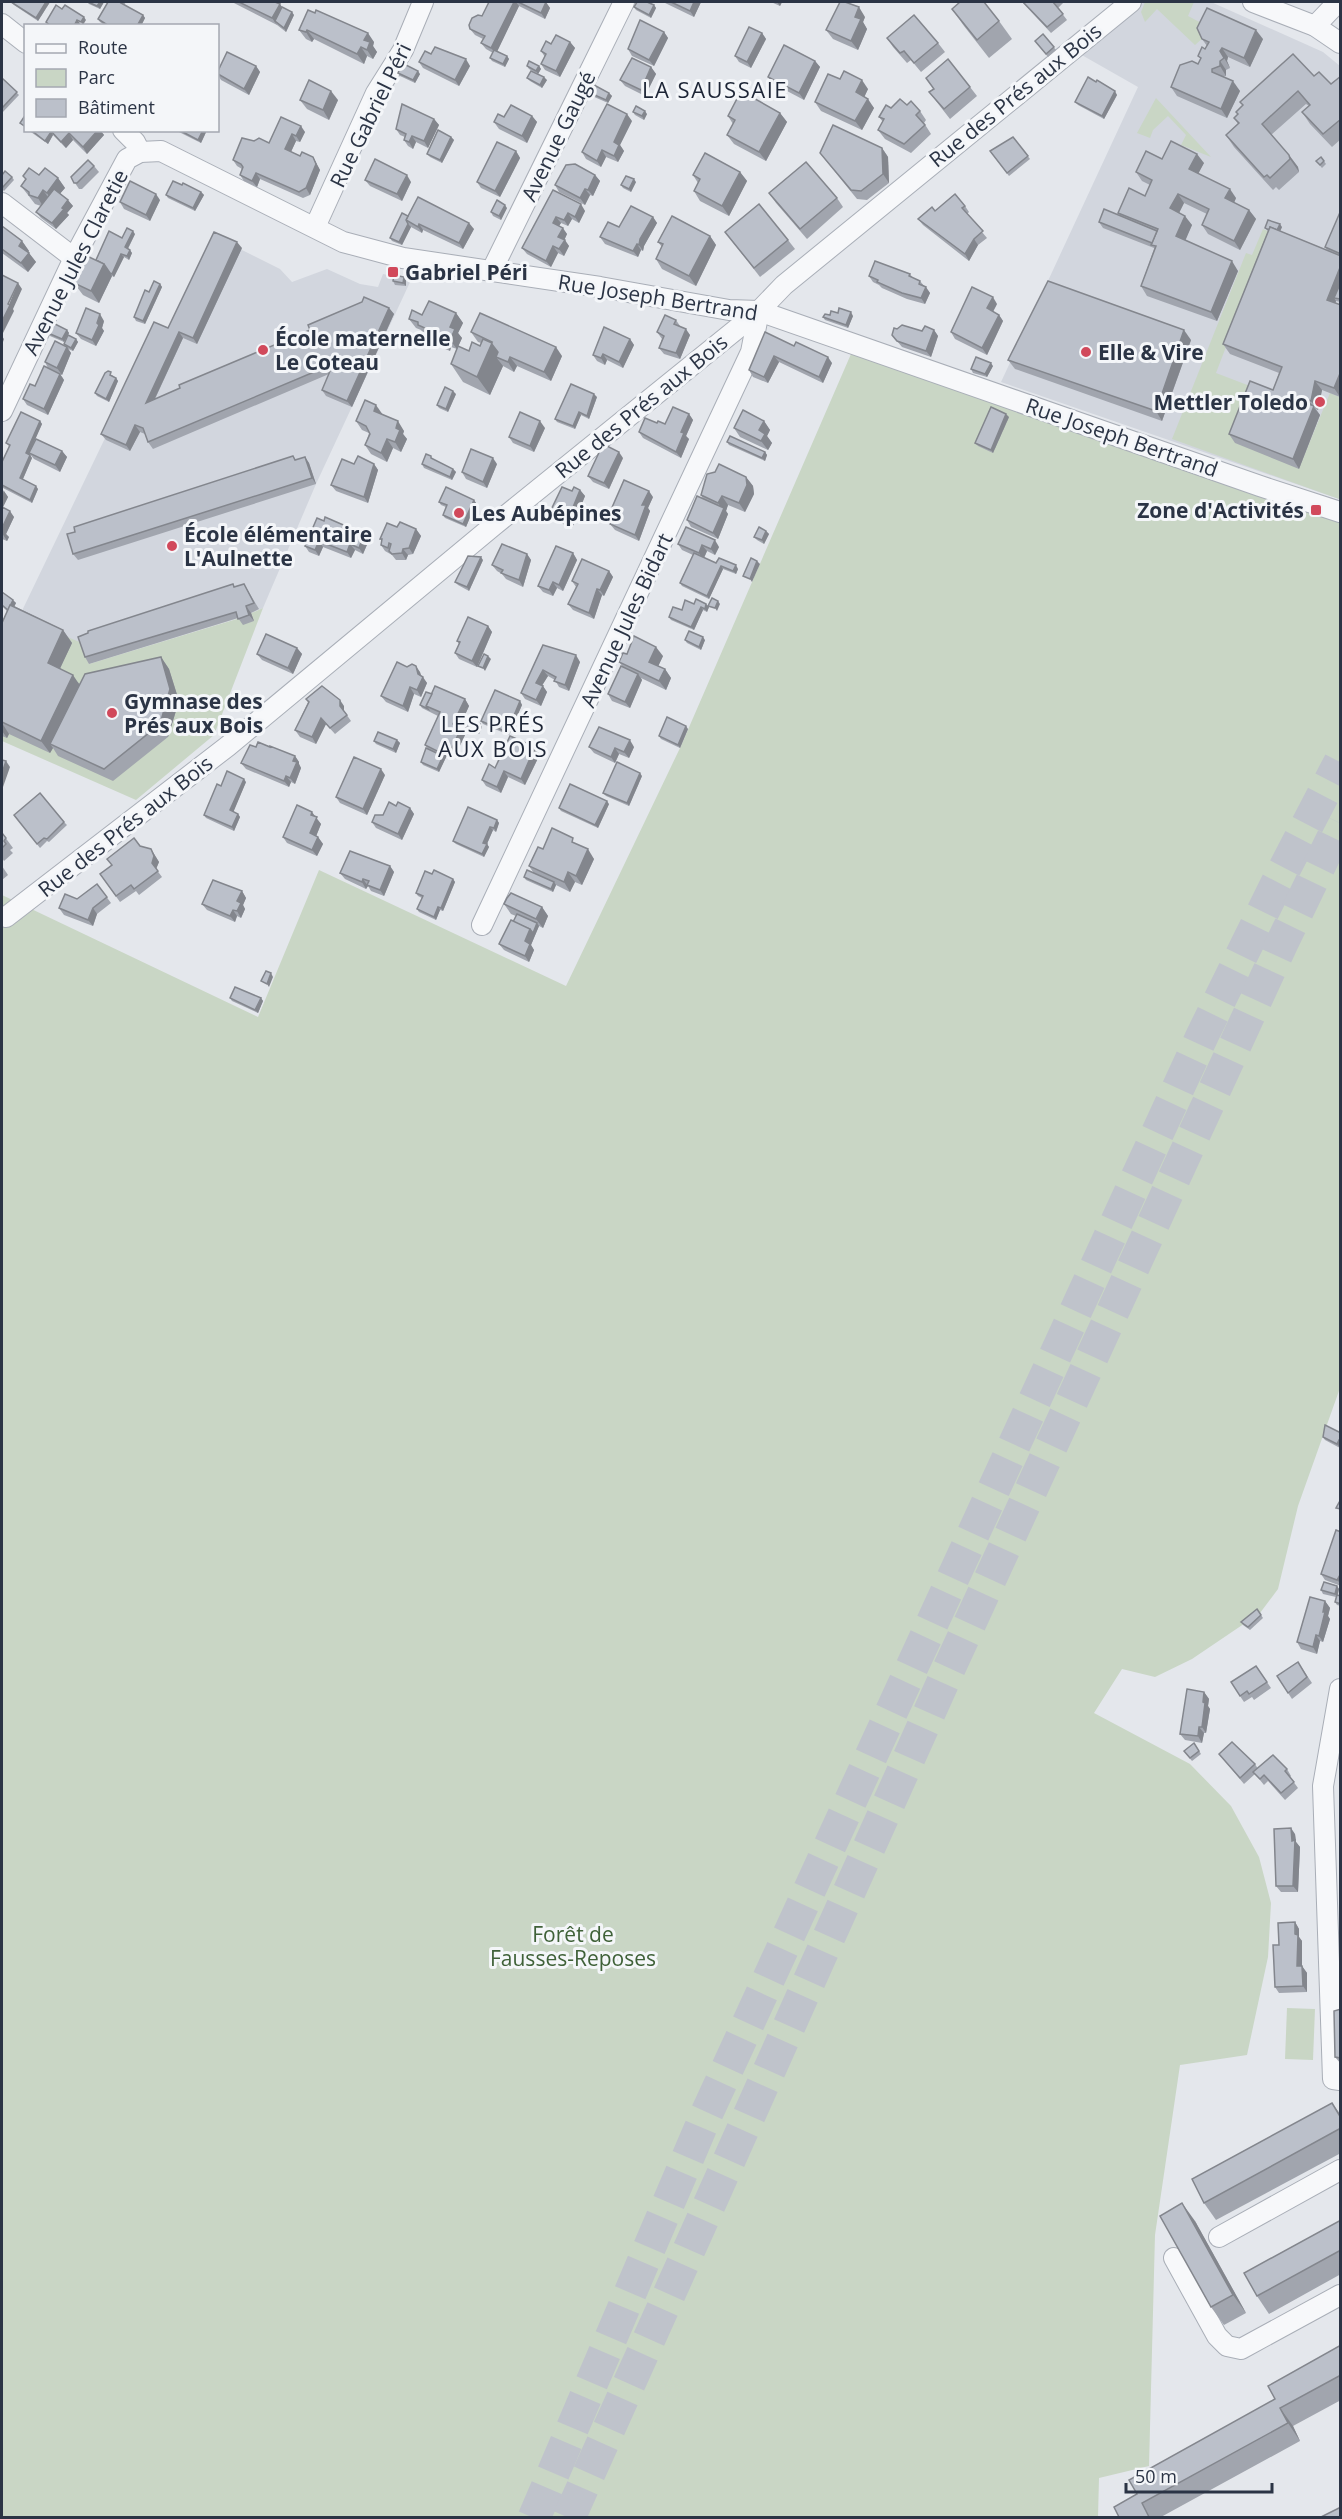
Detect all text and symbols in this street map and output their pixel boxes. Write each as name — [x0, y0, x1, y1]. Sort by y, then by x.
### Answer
street label: Rue des Prés aux Bois — [923, 17, 1107, 173]
legend — [24, 24, 219, 132]
text: Route — [78, 35, 128, 59]
street label: Rue Gabriel Péri — [323, 38, 417, 192]
text: Parc — [78, 65, 115, 89]
street label: Avenue Gaugé — [514, 66, 602, 206]
district label: LA SAUSSAIE — [642, 74, 788, 104]
text: Bâtiment — [78, 95, 155, 119]
street label: Avenue Jules Claretie — [16, 164, 134, 360]
place label: Gabriel Péri — [405, 258, 528, 286]
marker: Gabriel Péri — [386, 265, 400, 279]
street label: Rue Joseph Bertrand — [556, 267, 760, 327]
place label: École maternelle Le Coteau — [275, 324, 451, 376]
street label: Rue des Prés aux Bois — [549, 328, 733, 484]
place label: Elle & Vire — [1098, 338, 1204, 366]
marker: École maternelle Le Coteau — [256, 343, 270, 357]
marker: Elle & Vire — [1079, 345, 1093, 359]
place label: Mettler Toledo — [1153, 388, 1308, 416]
street label: Rue Joseph Bertrand — [1022, 391, 1222, 483]
marker: Mettler Toledo — [1313, 395, 1327, 409]
place label: Zone d'Activités — [1137, 496, 1304, 524]
place label: Les Aubépines — [471, 499, 622, 527]
marker: Zone d'Activités — [1309, 503, 1323, 517]
marker: Les Aubépines — [452, 506, 466, 520]
place label: École élémentaire L'Aulnette — [184, 520, 372, 572]
street label: Avenue Jules Bidart — [573, 528, 679, 712]
marker: École élémentaire L'Aulnette — [165, 539, 179, 553]
place label: Gymnase des Prés aux Bois — [124, 687, 263, 739]
marker: Gymnase des Prés aux Bois — [105, 706, 119, 720]
district label: LES PRÉS AUX BOIS — [438, 708, 548, 763]
street label: Rue des Prés aux Bois — [32, 749, 218, 903]
park label: Forêt de Fausses-Reposes — [490, 1920, 656, 1972]
scale bar — [1126, 2456, 1272, 2494]
text: 50 m — [1135, 2464, 1177, 2488]

